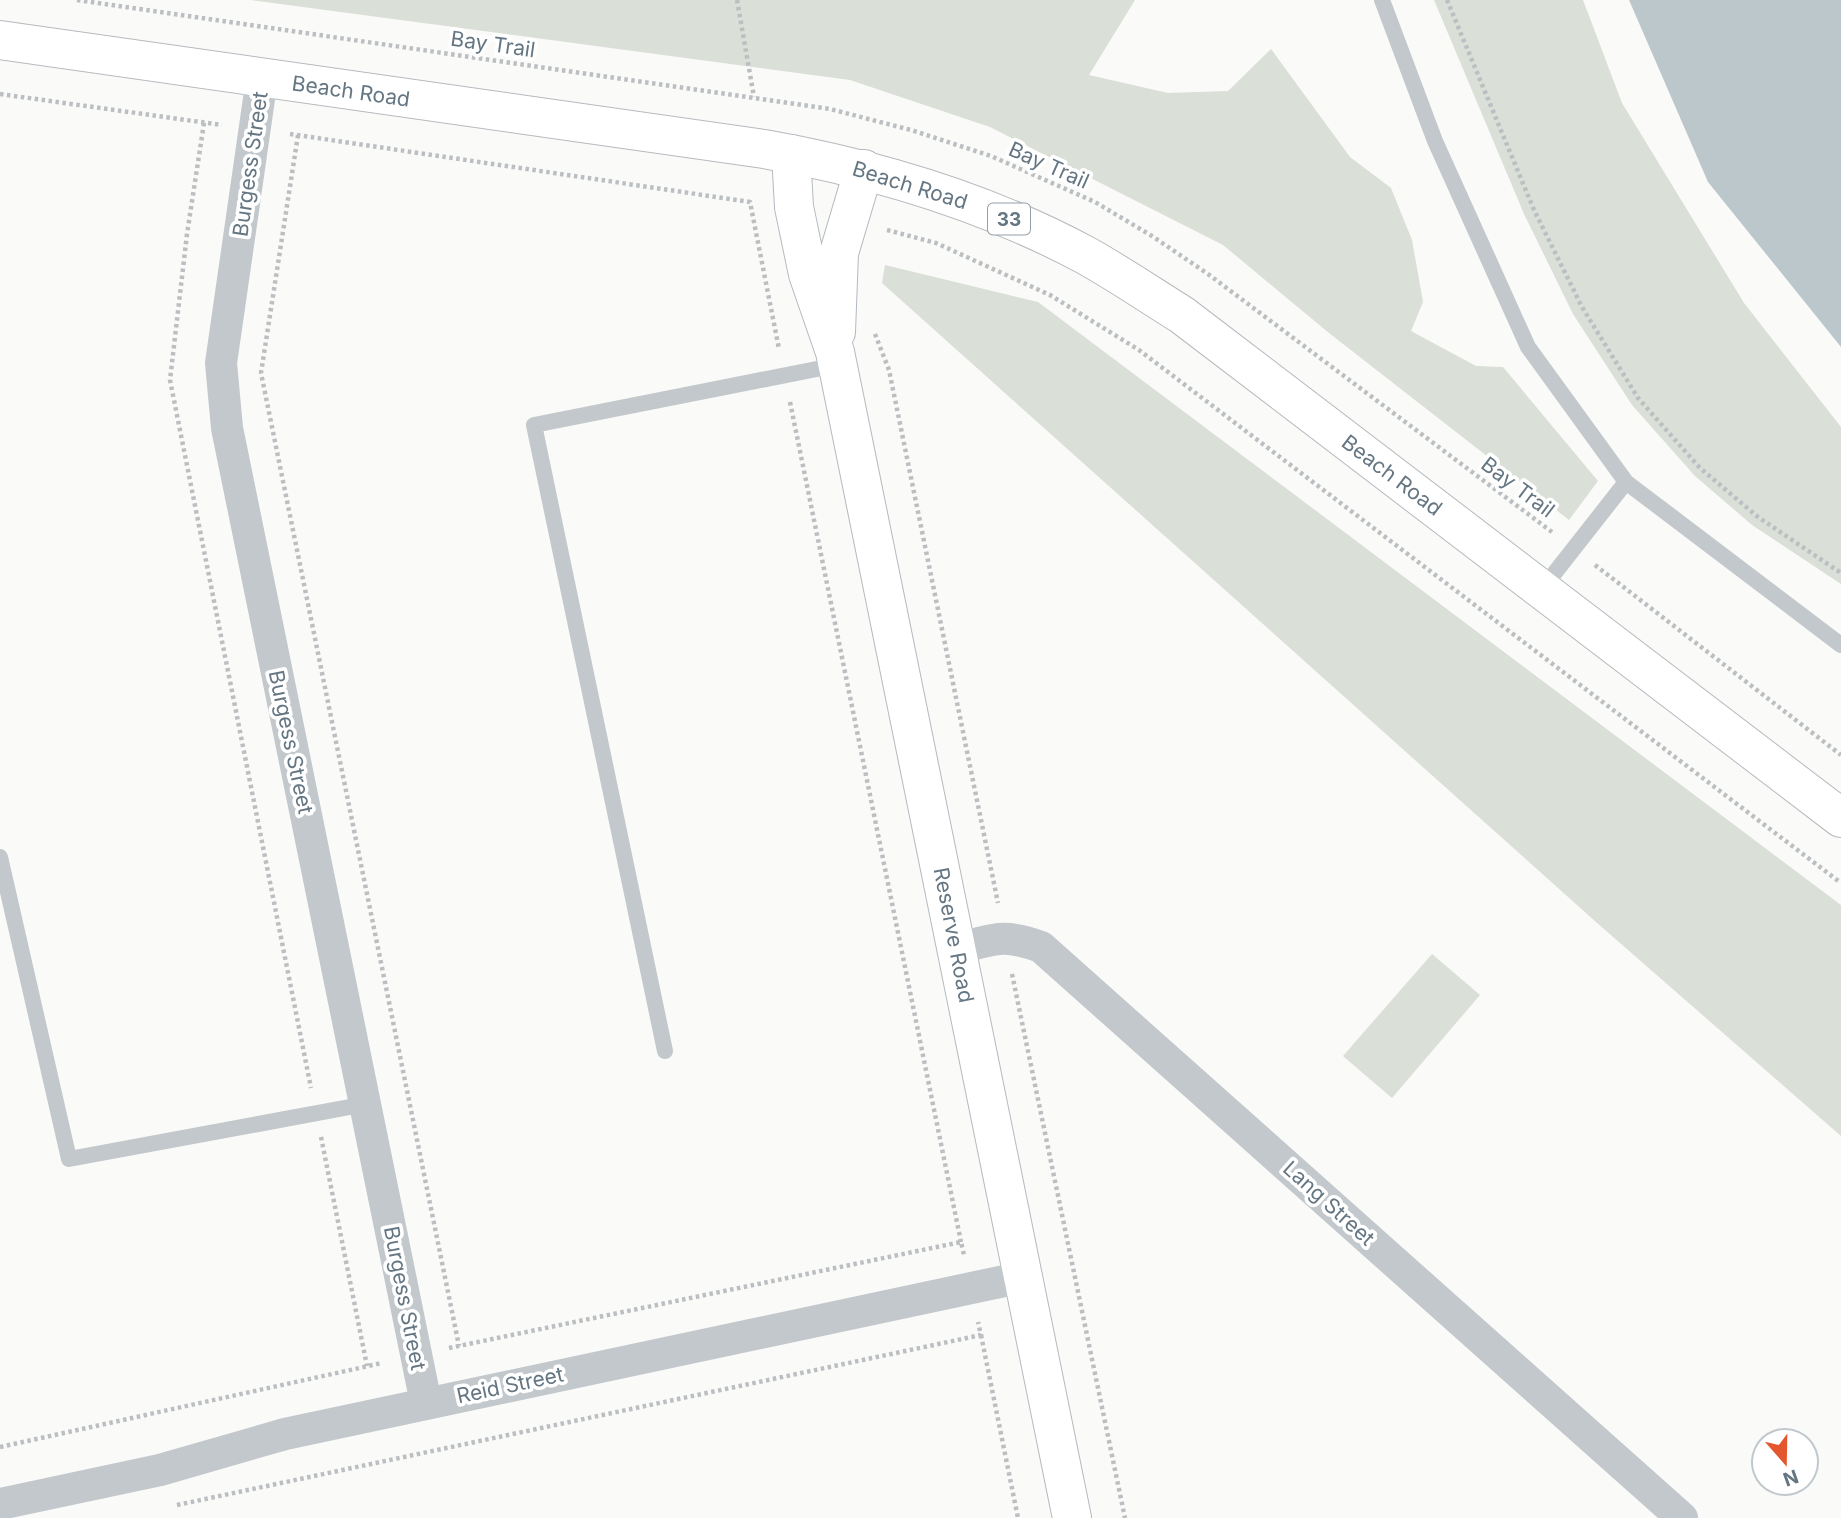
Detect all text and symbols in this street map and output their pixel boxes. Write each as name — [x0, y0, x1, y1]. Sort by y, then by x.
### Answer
street label: Bay Trail — [449, 26, 537, 62]
street label: Beach Road — [290, 70, 412, 112]
street label: Burgess Street — [227, 90, 273, 238]
street label: Bay Trail — [1005, 136, 1093, 194]
street label: Beach Road — [849, 156, 971, 214]
road number: 33 — [988, 204, 1030, 234]
street label: Beach Road — [1337, 429, 1447, 521]
street label: Bay Trail — [1476, 451, 1560, 523]
street label: Burgess Street — [264, 668, 318, 816]
street label: Reserve Road — [929, 865, 979, 1005]
street label: Lang Street — [1278, 1156, 1380, 1251]
street label: Burgess Street — [379, 1224, 431, 1372]
street label: Reid Street — [454, 1361, 566, 1409]
north arrow — [1750, 1427, 1820, 1497]
text: N — [1780, 1464, 1801, 1491]

